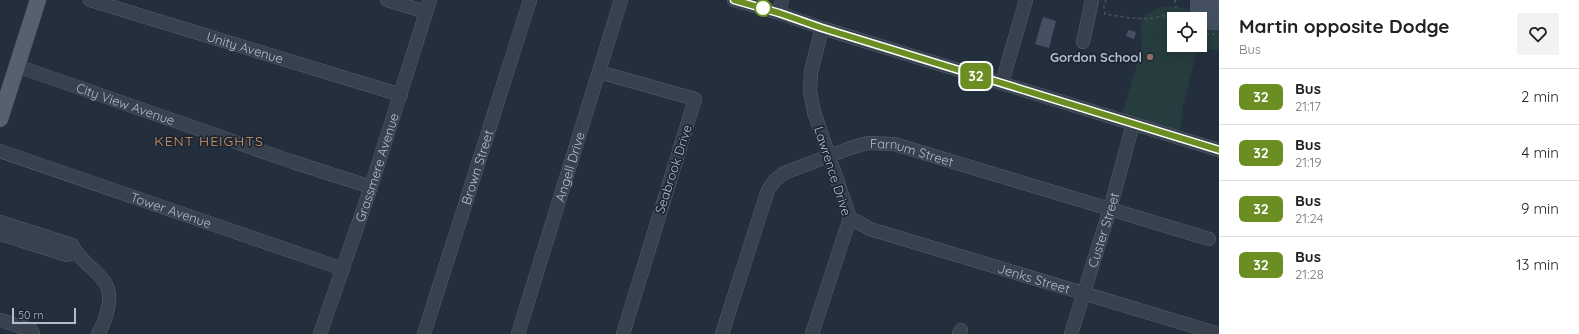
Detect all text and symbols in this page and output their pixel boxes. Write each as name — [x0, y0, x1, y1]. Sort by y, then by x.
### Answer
unlabelled marker — [754, 0, 772, 17]
map controls — [1167, 12, 1207, 52]
button: locate — [1167, 12, 1207, 52]
button: heart — [1517, 13, 1559, 55]
text: Martin opposite Dodge — [1239, 14, 1450, 38]
street label: Unity Avenue — [205, 28, 285, 67]
text: Bus — [1239, 41, 1261, 57]
place label: Gordon School — [1050, 49, 1142, 65]
marker: Gordon School — [1145, 52, 1155, 62]
line badge: 32 — [958, 63, 994, 89]
text: 32 — [968, 67, 984, 85]
street label: City View Avenue — [74, 79, 177, 128]
text: Bus — [1295, 79, 1321, 98]
text: 2 min — [1521, 87, 1559, 106]
text: 32 — [1253, 88, 1269, 106]
text: 21:17 — [1295, 98, 1321, 114]
street label: Grassmere Avenue — [352, 111, 402, 224]
street label: Seabrook Drive — [651, 122, 695, 216]
street label: Lawrence Drive — [811, 124, 855, 218]
street label: Brown Street — [458, 128, 496, 207]
street label: Angell Drive — [551, 130, 588, 204]
district label: KENT HEIGHTS — [154, 132, 264, 150]
street label: Farnum Street — [870, 135, 956, 170]
text: Bus — [1295, 135, 1321, 154]
text: 4 min — [1521, 143, 1559, 162]
text: 32 — [1253, 144, 1269, 162]
text: 21:19 — [1295, 154, 1322, 170]
street label: Tower Avenue — [129, 189, 214, 231]
street label: Custer Street — [1084, 190, 1122, 270]
text: Bus — [1295, 191, 1321, 210]
text: 9 min — [1521, 199, 1559, 218]
text: 32 — [1253, 200, 1269, 218]
text: 21:24 — [1295, 210, 1323, 226]
text: Bus — [1295, 247, 1321, 266]
text: 13 min — [1516, 255, 1559, 274]
text: 32 — [1253, 256, 1269, 274]
street label: Jenks Street — [996, 260, 1072, 297]
text: 21:28 — [1295, 266, 1324, 282]
scale bar — [12, 306, 76, 325]
text: 50 m — [18, 308, 44, 322]

